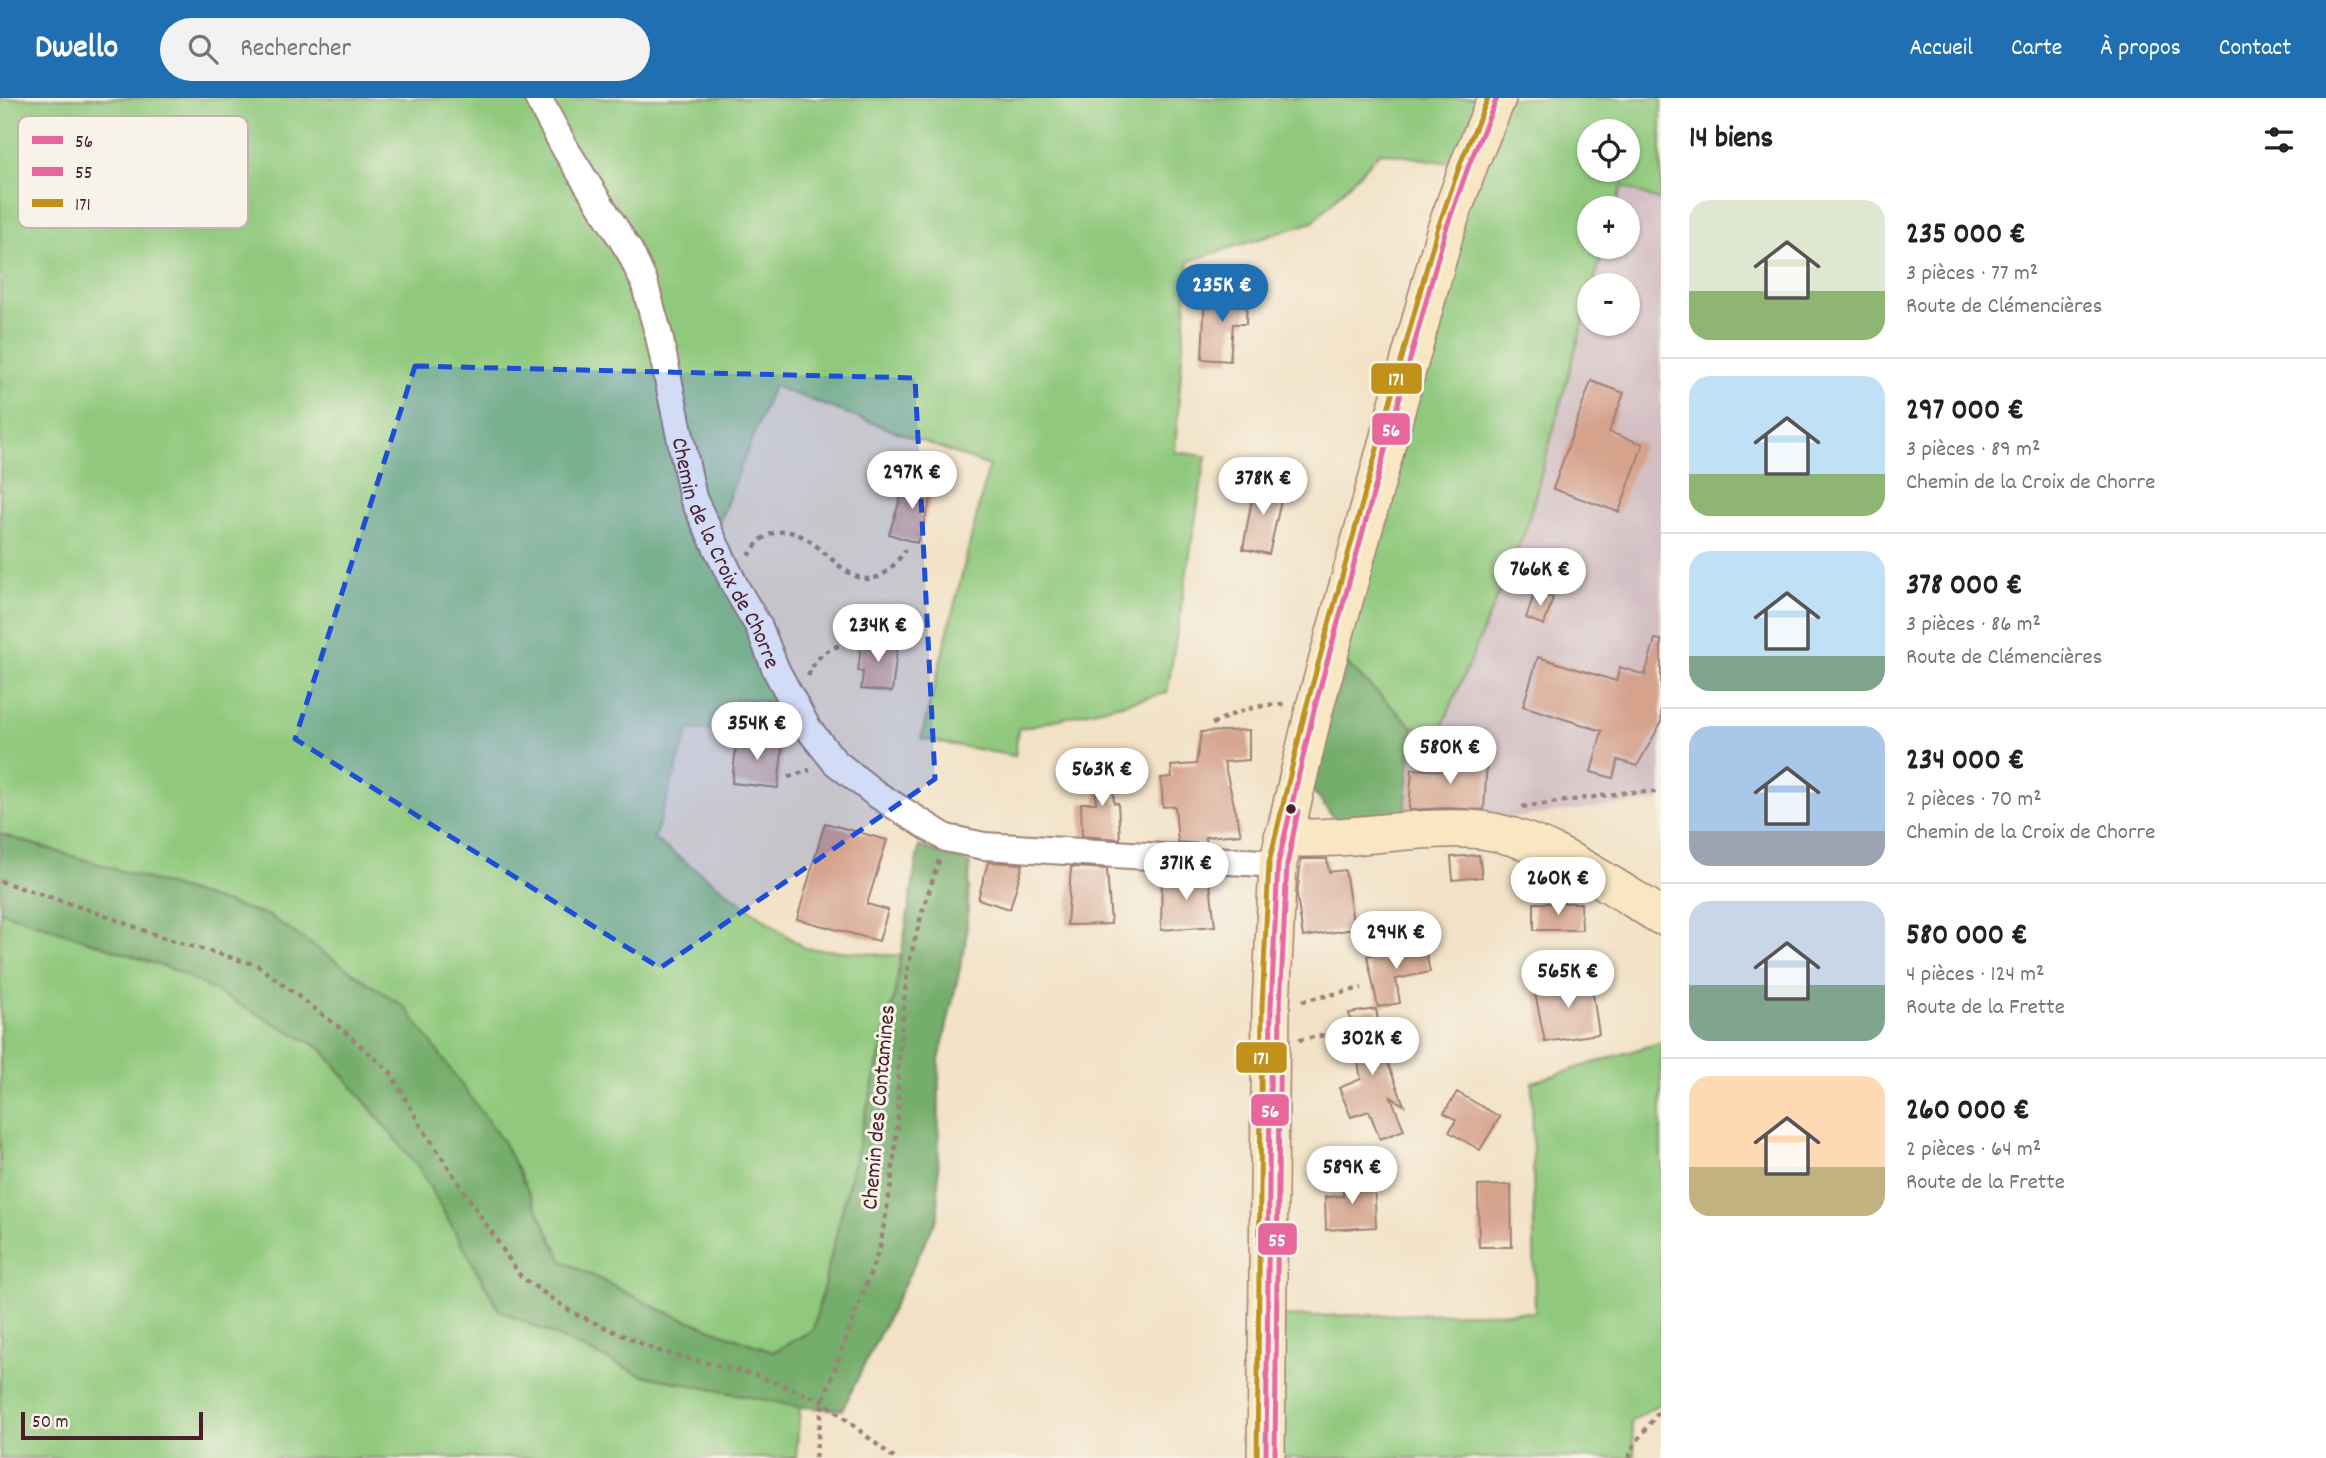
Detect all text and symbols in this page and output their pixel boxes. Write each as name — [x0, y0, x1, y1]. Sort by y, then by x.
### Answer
search box — [160, 18, 650, 81]
text: Dwello — [35, 26, 118, 73]
icon: search — [184, 30, 222, 68]
text: Rechercher — [240, 31, 351, 68]
text: Accueil — [1909, 32, 1973, 66]
text: Carte — [2011, 32, 2062, 66]
text: À propos — [2100, 32, 2181, 66]
text: Contact — [2219, 32, 2291, 66]
legend — [18, 116, 248, 228]
map controls — [1577, 119, 1640, 336]
button: locate — [1577, 119, 1640, 182]
text: 14 biens — [1689, 119, 1773, 162]
icon: filters — [2260, 121, 2298, 159]
text: 56 — [75, 130, 93, 157]
text: 55 — [75, 161, 93, 188]
text: 171 — [75, 193, 91, 220]
button: + — [1577, 196, 1640, 259]
text: 235 000 € — [1906, 215, 2026, 258]
icon: home — [1745, 228, 1829, 312]
text: 3 pièces · 77 m² — [1906, 258, 2038, 291]
pin: 235K € — [1165, 264, 1279, 324]
text: 235K € — [1192, 270, 1252, 303]
button: − — [1577, 273, 1640, 336]
text: Route de Clémencières — [1906, 291, 2102, 324]
line badge: 171 — [1370, 362, 1423, 395]
text: 171 — [1388, 368, 1404, 395]
text: 297 000 € — [1906, 391, 2024, 434]
icon: home — [1745, 404, 1829, 488]
line badge: 56 — [1371, 412, 1411, 446]
text: 56 — [1382, 419, 1400, 446]
text: 3 pièces · 89 m² — [1906, 434, 2040, 467]
street label: Chemin de la Croix de Chorre — [661, 435, 787, 674]
pin: 297K € — [855, 452, 969, 511]
text: 297K € — [883, 457, 941, 490]
pin: 378K € — [1206, 458, 1320, 517]
text: 378K € — [1235, 463, 1291, 496]
text: Chemin de la Croix de Chorre — [1906, 467, 2155, 500]
pin: 766K € — [1483, 548, 1597, 608]
text: 766K € — [1510, 554, 1570, 587]
text: 378 000 € — [1906, 566, 2022, 609]
icon: home — [1745, 579, 1829, 663]
pin: 234K € — [821, 604, 935, 664]
text: 3 pièces · 86 m² — [1906, 609, 2041, 642]
text: 234K € — [849, 610, 907, 643]
text: Route de Clémencières — [1906, 642, 2102, 675]
pin: 354K € — [700, 702, 814, 762]
text: 354K € — [727, 708, 787, 741]
pin: 580K € — [1393, 726, 1507, 786]
text: 580K € — [1419, 732, 1481, 765]
text: 234 000 € — [1906, 741, 2024, 784]
pin: 563K € — [1045, 748, 1159, 808]
text: 563K € — [1072, 754, 1132, 787]
icon: home — [1745, 754, 1829, 838]
text: 2 pièces · 70 m² — [1906, 784, 2042, 817]
unlabelled marker — [1284, 802, 1298, 816]
text: Chemin de la Croix de Chorre — [1906, 817, 2155, 850]
pin: 371K € — [1129, 842, 1243, 902]
text: 371K € — [1160, 848, 1212, 881]
pin: 260K € — [1501, 858, 1615, 917]
text: 260K € — [1527, 863, 1589, 896]
pin: 294K € — [1339, 912, 1453, 971]
text: 580 000 € — [1906, 916, 2028, 959]
text: 294K € — [1367, 917, 1425, 950]
icon: home — [1745, 929, 1829, 1013]
pin: 565K € — [1511, 950, 1625, 1010]
text: 565K € — [1537, 956, 1599, 989]
text: 4 pièces · 124 m² — [1906, 959, 2044, 992]
text: Route de la Frette — [1906, 992, 2065, 1025]
street label: Chemin des Contamines — [855, 1003, 906, 1211]
pin: 302K € — [1315, 1018, 1429, 1077]
text: 302K € — [1341, 1023, 1403, 1056]
line badge: 171 — [1235, 1041, 1288, 1074]
text: 171 — [1253, 1047, 1269, 1074]
text: 260 000 € — [1906, 1091, 2030, 1134]
line badge: 56 — [1250, 1093, 1290, 1127]
text: 56 — [1261, 1100, 1279, 1127]
icon: home — [1745, 1104, 1829, 1188]
text: 2 pièces · 64 m² — [1906, 1134, 2041, 1167]
pin: 589K € — [1295, 1146, 1409, 1206]
text: 589K € — [1322, 1152, 1382, 1185]
text: Route de la Frette — [1906, 1167, 2065, 1200]
line badge: 55 — [1257, 1222, 1298, 1256]
text: 55 — [1268, 1229, 1286, 1256]
scale bar — [21, 1409, 203, 1441]
text: 50 m — [32, 1410, 69, 1437]

